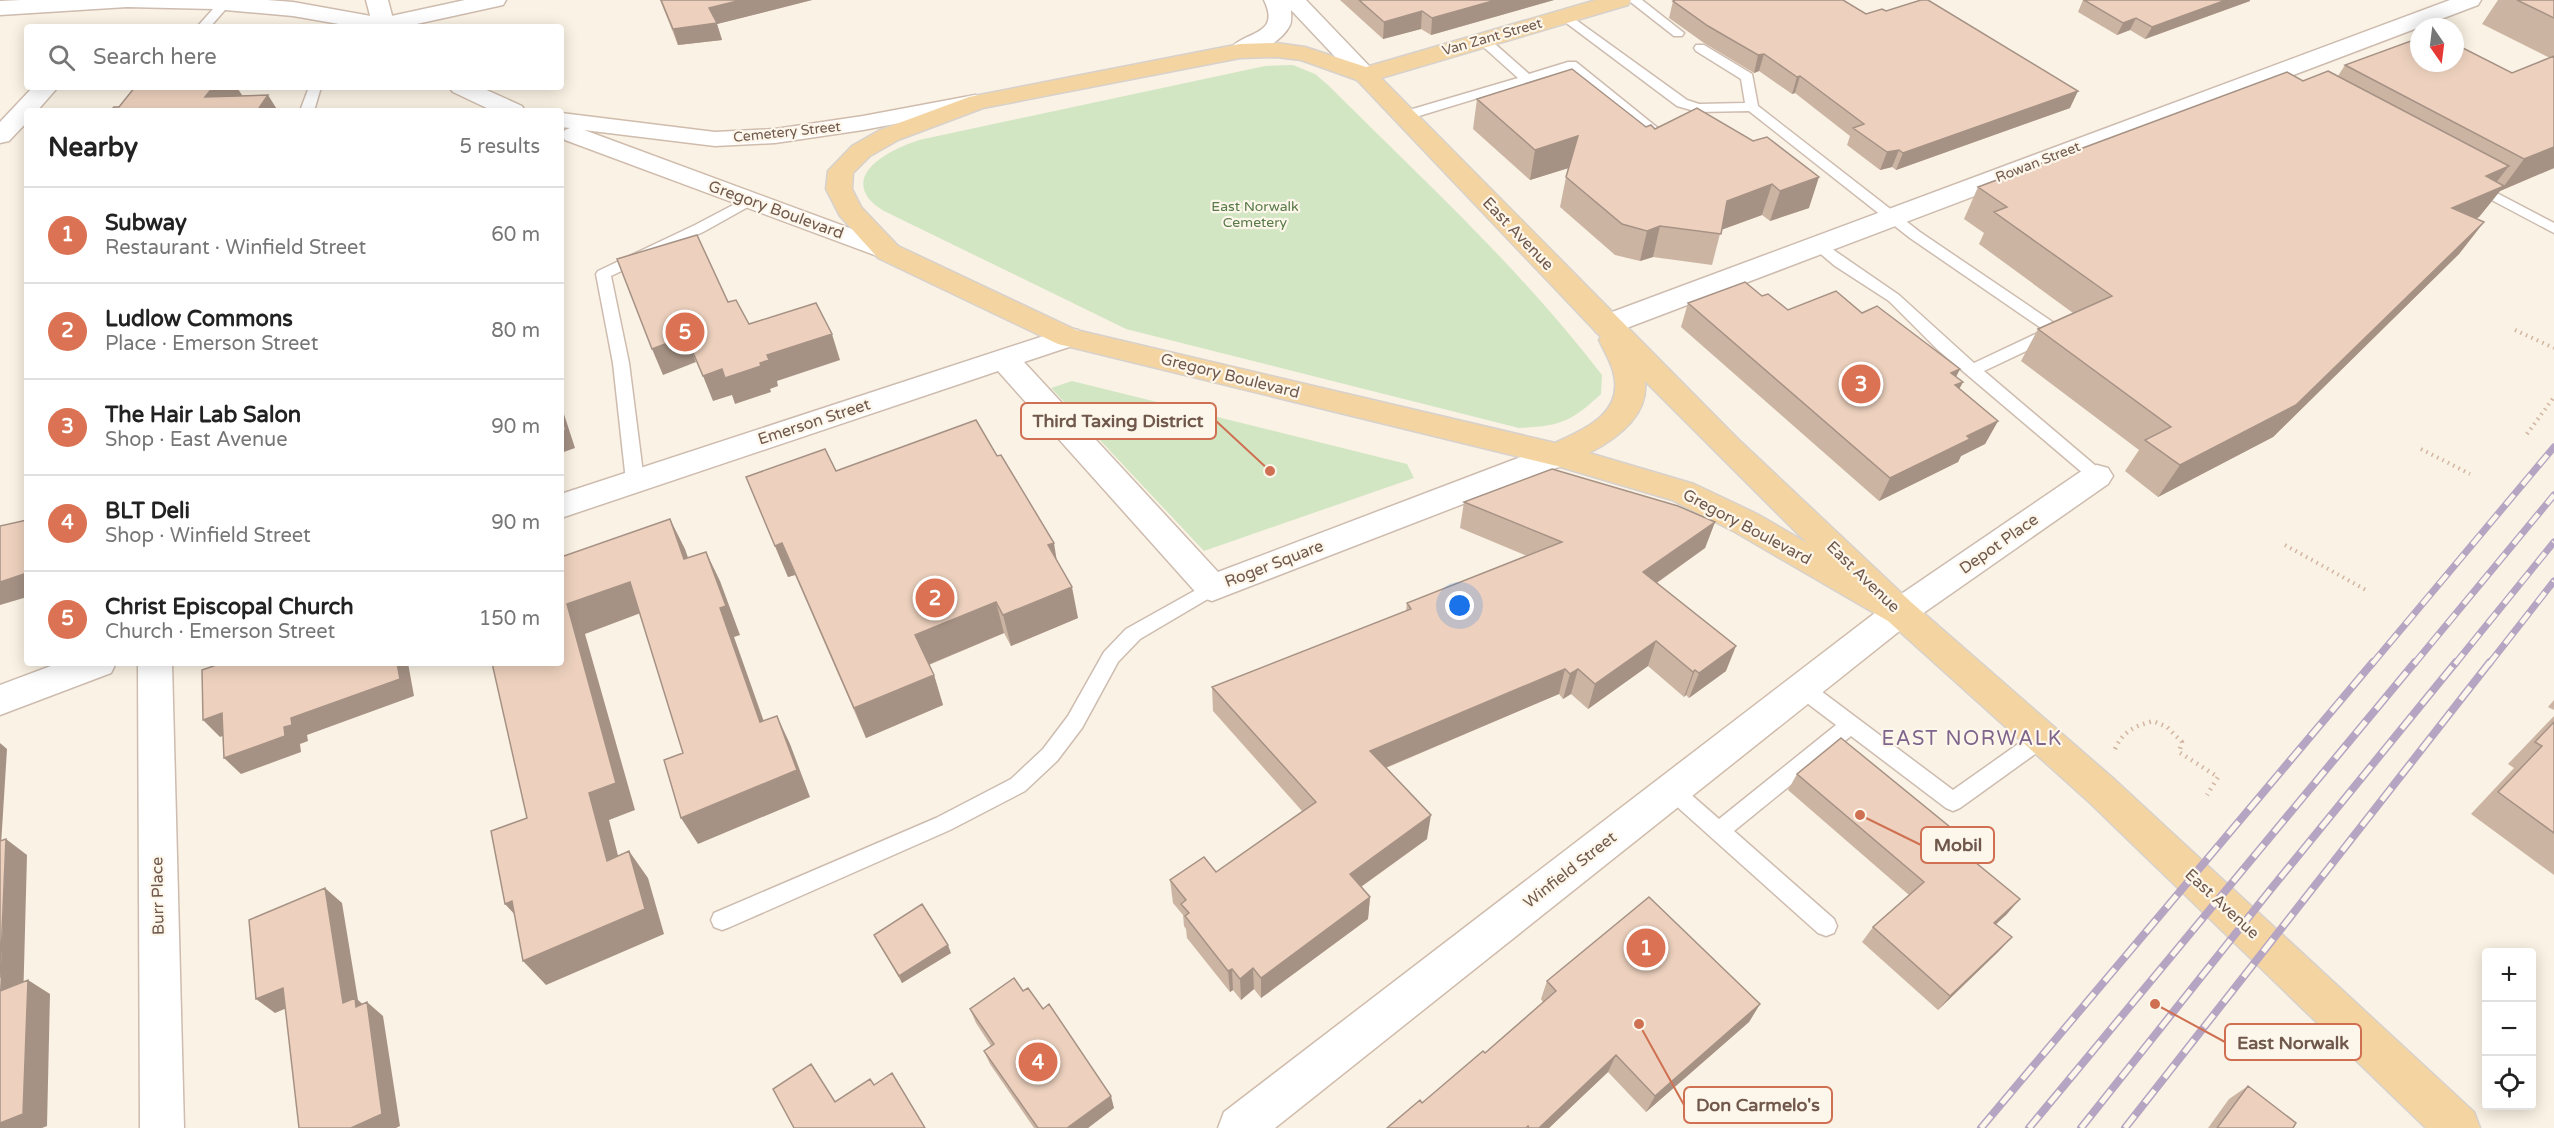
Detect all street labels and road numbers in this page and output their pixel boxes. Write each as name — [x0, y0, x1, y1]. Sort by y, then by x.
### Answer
street label: Van Zant Street — [1440, 14, 1545, 59]
street label: Cemetery Street — [732, 118, 842, 146]
street label: Rowan Street — [1993, 138, 2083, 186]
street label: Gregory Boulevard — [706, 176, 846, 244]
street label: East Avenue — [1478, 193, 1558, 275]
street label: Gregory Boulevard — [1158, 349, 1302, 403]
street label: Emerson Street — [755, 394, 873, 450]
street label: Gregory Boulevard — [1679, 485, 1815, 569]
street label: Depot Place — [1956, 509, 2042, 579]
street label: Roger Square — [1222, 536, 1326, 592]
street label: East Avenue — [1822, 537, 1904, 617]
street label: Winfield Street — [1519, 827, 1621, 913]
street label: Burr Place — [147, 857, 169, 935]
street label: East Avenue — [2181, 865, 2263, 943]

